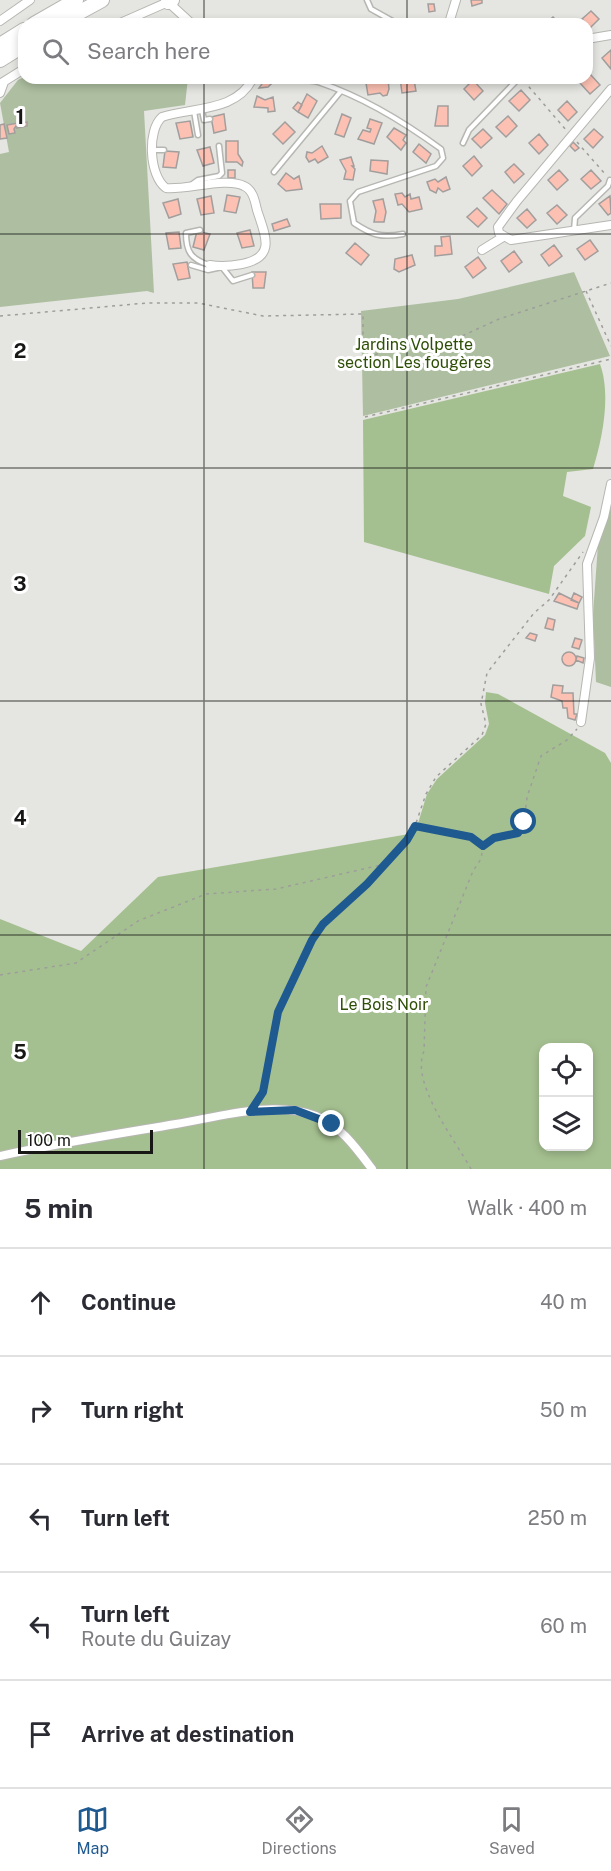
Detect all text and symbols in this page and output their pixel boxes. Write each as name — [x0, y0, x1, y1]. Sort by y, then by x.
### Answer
search box — [18, 18, 593, 84]
icon: search — [39, 35, 72, 68]
text: Search here — [87, 38, 211, 64]
text: 1 — [16, 105, 24, 129]
park label: Jardins Volpette section Les fougères — [337, 335, 491, 372]
text: 2 — [14, 339, 26, 363]
text: 3 — [13, 572, 27, 596]
text: 4 — [13, 806, 27, 830]
route start — [510, 808, 536, 834]
park label: Le Bois Noir — [340, 995, 428, 1014]
text: 5 — [13, 1040, 27, 1064]
map controls — [539, 1043, 593, 1151]
button: locate — [539, 1043, 593, 1097]
button: layers — [539, 1097, 593, 1151]
route end — [318, 1110, 344, 1136]
scale bar — [18, 1127, 153, 1154]
text: 100 m — [27, 1131, 71, 1150]
text: 5 min — [24, 1193, 93, 1224]
text: Walk · 400 m — [467, 1196, 587, 1220]
icon: ahead — [24, 1286, 57, 1319]
text: Continue — [81, 1289, 176, 1315]
text: 40 m — [540, 1290, 587, 1314]
icon: right — [24, 1394, 57, 1427]
text: Turn right — [81, 1397, 184, 1423]
text: 50 m — [540, 1398, 587, 1422]
icon: left — [24, 1502, 57, 1535]
text: Turn left — [81, 1505, 170, 1531]
text: 250 m — [528, 1506, 587, 1530]
text: Turn left — [81, 1601, 170, 1627]
icon: left — [24, 1610, 57, 1643]
text: 60 m — [540, 1614, 587, 1638]
text: Route du Guizay — [81, 1627, 231, 1651]
icon: arrive — [24, 1718, 57, 1751]
text: Arrive at destination — [81, 1721, 294, 1747]
tab: Map — [76, 1803, 109, 1858]
tab: Directions — [262, 1803, 337, 1858]
tab: Saved — [489, 1803, 535, 1858]

